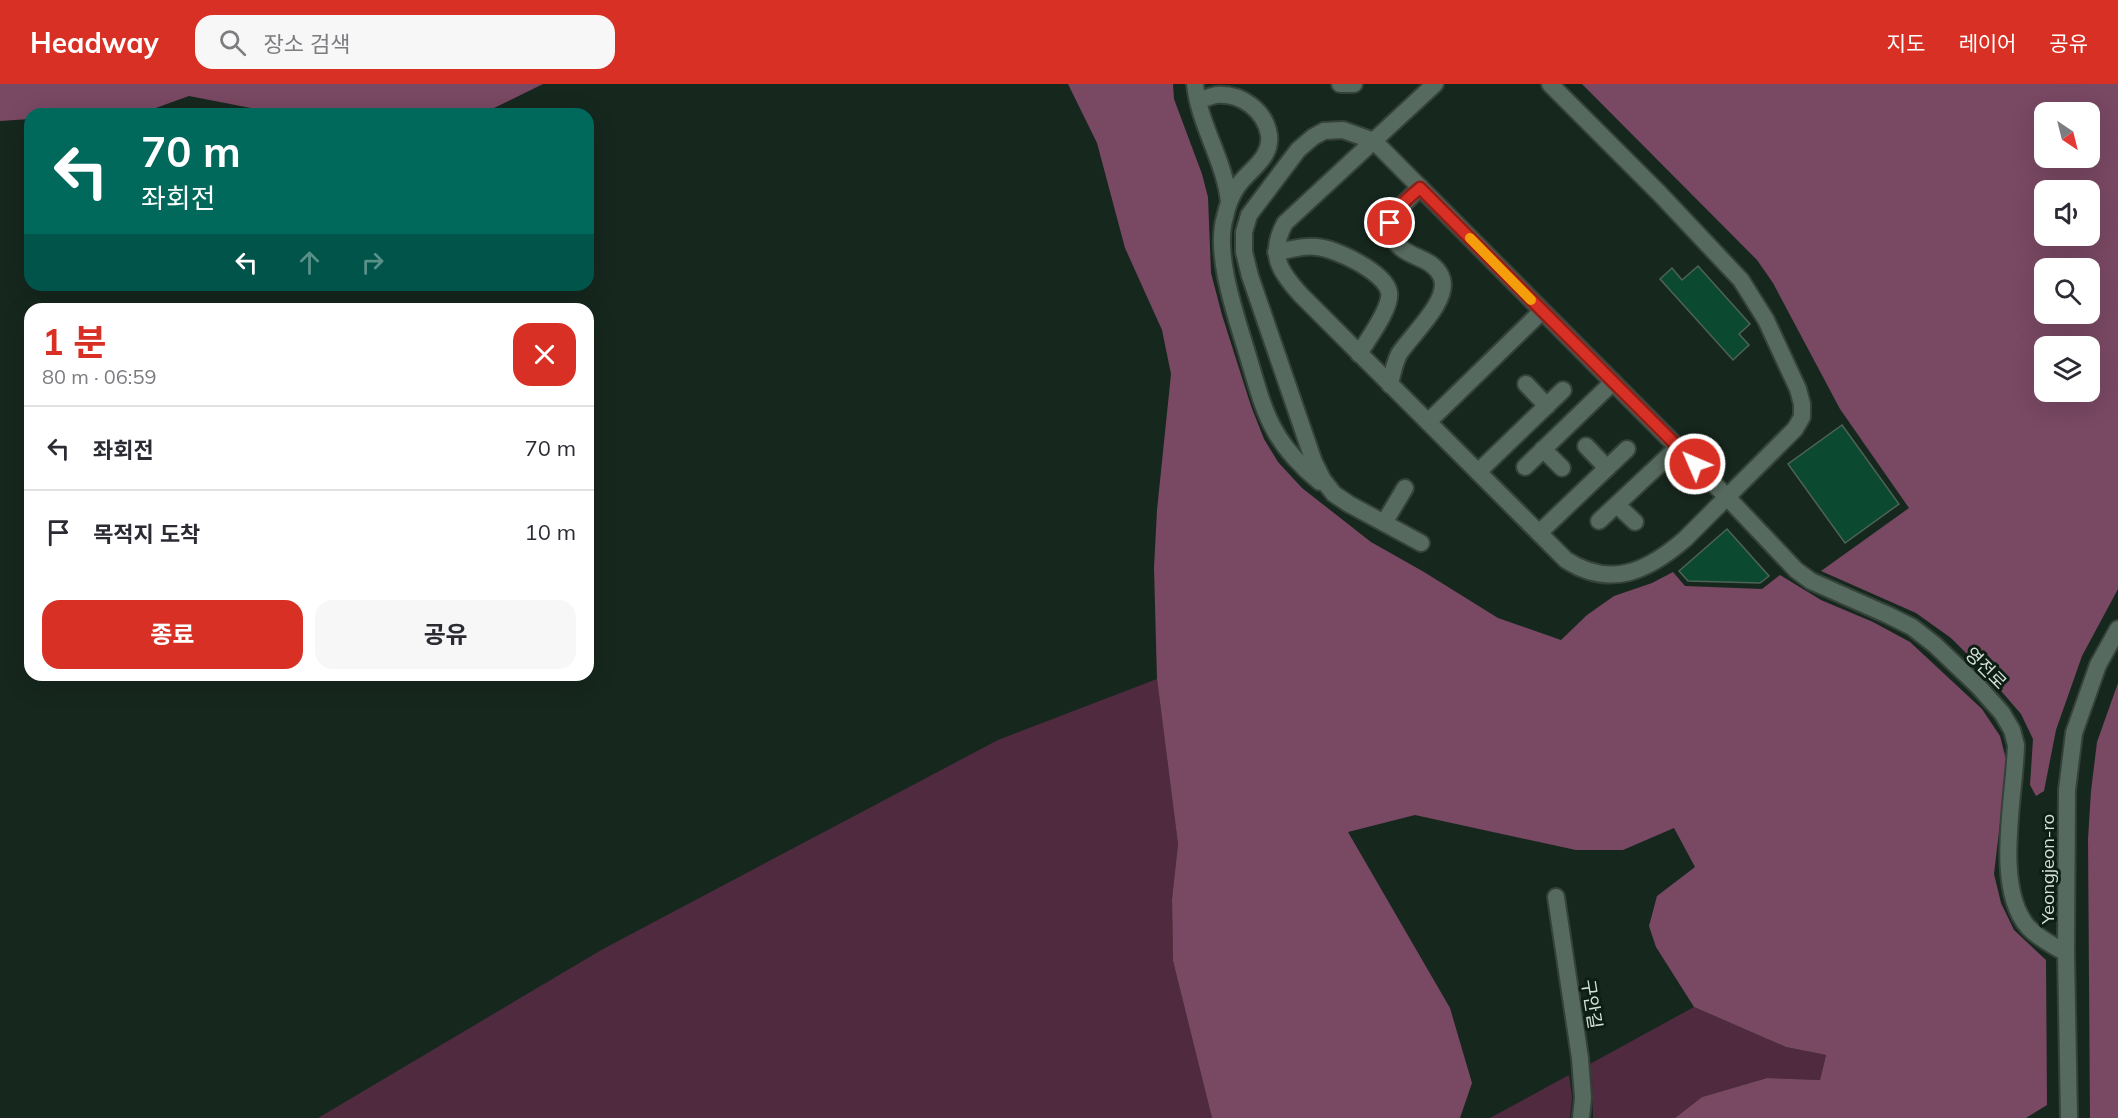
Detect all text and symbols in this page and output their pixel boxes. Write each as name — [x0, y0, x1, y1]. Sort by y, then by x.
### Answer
search box — [195, 15, 615, 69]
text: Headway — [30, 25, 159, 60]
icon: search — [216, 26, 249, 59]
text: 장소 검색 — [264, 30, 350, 58]
text: 지도 — [1887, 30, 1925, 56]
text: 레이어 — [1958, 30, 2016, 56]
text: 공유 — [2049, 30, 2088, 56]
north arrow — [2034, 102, 2100, 168]
map controls — [2034, 102, 2100, 402]
text: 70 m — [141, 125, 241, 178]
icon: left — [42, 132, 120, 210]
button: sound — [2034, 180, 2100, 246]
text: 좌회전 — [141, 181, 216, 215]
pin — [1364, 197, 1415, 248]
icon: arrive — [1373, 206, 1406, 239]
icon: left — [230, 246, 263, 279]
icon: ahead — [293, 246, 326, 279]
icon: right — [356, 246, 389, 279]
button: search — [2034, 258, 2100, 324]
text: 1 분 — [42, 319, 107, 364]
button: close — [513, 323, 576, 386]
button: layers — [2034, 336, 2100, 402]
text: 80 m · 06:59 — [42, 364, 156, 389]
icon: left — [42, 432, 75, 465]
position arrow — [1663, 432, 1727, 496]
text: 70 m — [525, 434, 576, 462]
text: 좌회전 — [93, 436, 154, 464]
icon: arrive — [42, 516, 75, 549]
text: 10 m — [525, 518, 576, 546]
text: 목적지 도착 — [93, 520, 200, 548]
button: 종료 — [42, 600, 303, 669]
button: 공유 — [315, 600, 576, 669]
street label: 영전로 — [1960, 642, 2012, 694]
street label: Yeongjeon-ro — [2036, 814, 2059, 925]
street label: 구안길 — [1577, 978, 1607, 1030]

